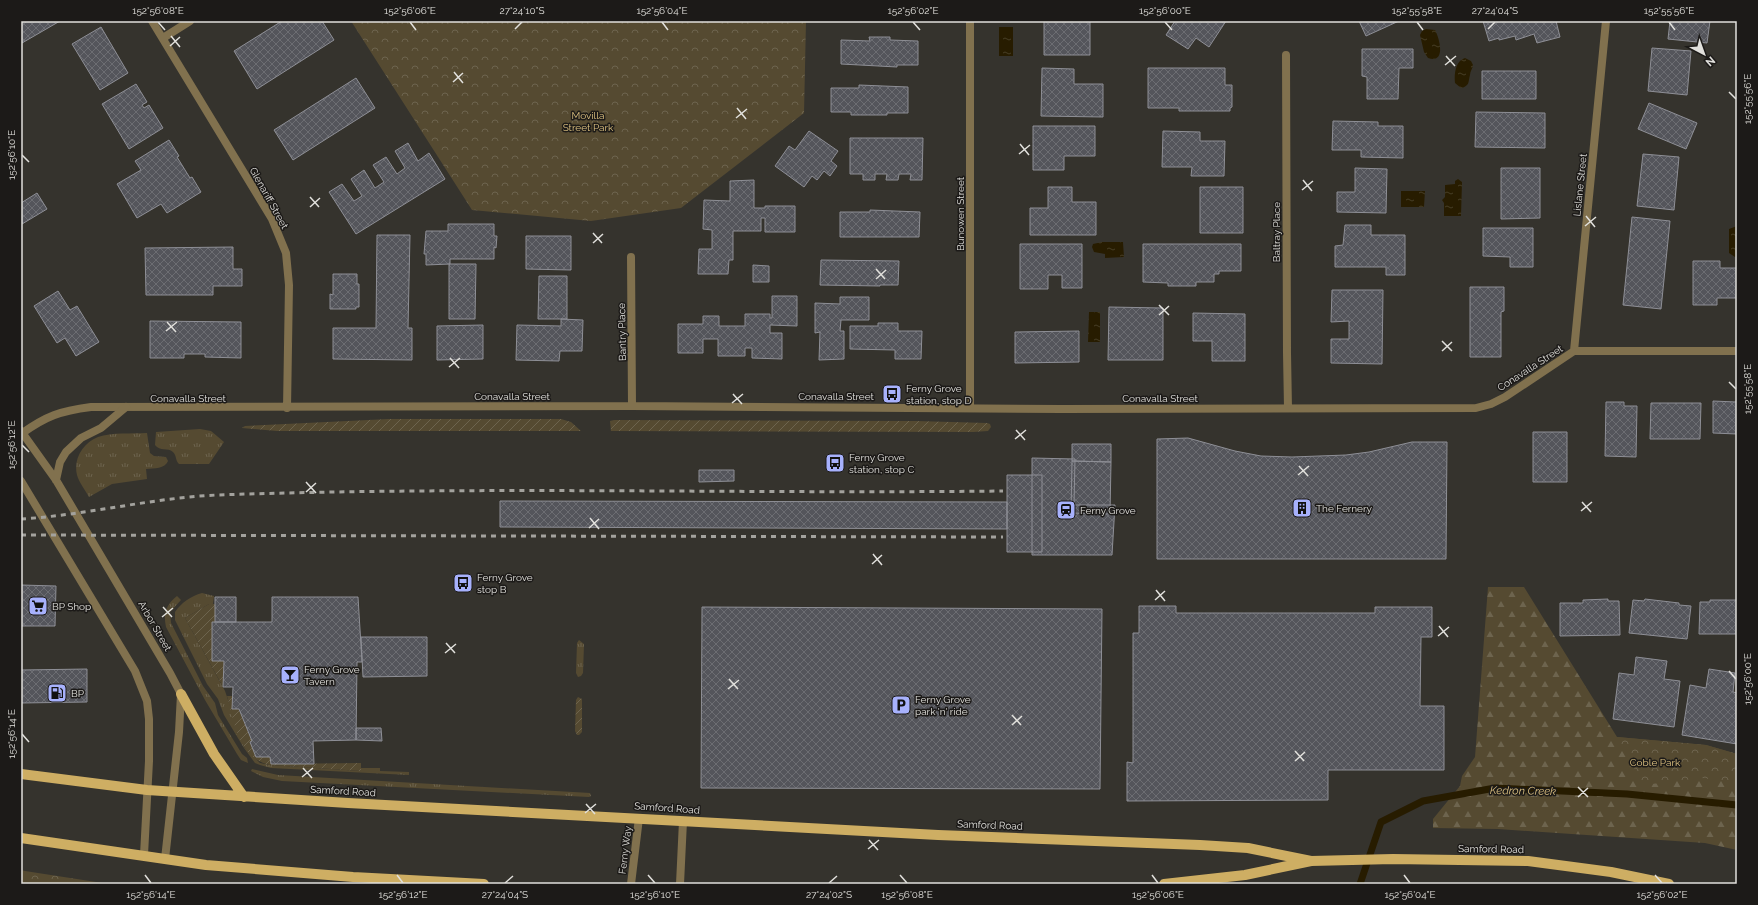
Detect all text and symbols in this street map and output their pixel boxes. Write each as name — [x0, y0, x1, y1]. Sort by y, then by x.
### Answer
text: 152°56'08"E — [132, 5, 184, 16]
text: 152°56'06"E — [384, 5, 436, 16]
text: 27°24'10"S — [499, 5, 545, 16]
text: 152°56'04"E — [636, 5, 688, 16]
text: 152°56'02"E — [887, 5, 939, 16]
text: 152°56'00"E — [1139, 5, 1191, 16]
text: 152°55'58"E — [1392, 5, 1442, 16]
text: 27°24'04"S — [1472, 5, 1518, 16]
text: 152°55'56"E — [1644, 5, 1694, 16]
north arrow — [1684, 34, 1724, 74]
text: N — [1703, 54, 1718, 69]
text: 152°55'56"E — [1742, 74, 1753, 124]
park label: Movilla Street Park — [563, 110, 614, 133]
text: 152°56'10"E — [6, 130, 17, 180]
street label: Lislane Street — [1571, 152, 1589, 217]
street label: Glenariff Street — [248, 165, 291, 231]
street label: Bunowen Street — [955, 176, 966, 251]
street label: Baltray Place — [1271, 202, 1282, 262]
street label: Bantry Place — [616, 303, 628, 361]
street label: Conavalla Street — [1495, 342, 1565, 393]
text: 152°55'58"E — [1742, 364, 1753, 414]
bus stop icon: Ferny Grove station, stop D — [881, 383, 903, 405]
place label: Ferny Grove station, stop D — [906, 383, 972, 406]
street label: Conavalla Street — [474, 391, 551, 402]
street label: Conavalla Street — [798, 391, 875, 402]
street label: Conavalla Street — [150, 393, 227, 404]
street label: Conavalla Street — [1122, 393, 1199, 404]
text: 152°56'12"E — [6, 420, 17, 470]
bus stop icon: Ferny Grove station, stop C — [824, 452, 846, 474]
place label: Ferny Grove station, stop C — [849, 452, 914, 475]
building icon: The Fernery — [1291, 497, 1313, 519]
station icon: Ferny Grove — [1055, 499, 1077, 521]
place label: The Fernery — [1316, 503, 1373, 514]
place label: Ferny Grove — [1080, 505, 1136, 516]
bus stop icon: Ferny Grove stop B — [452, 572, 474, 594]
place label: Ferny Grove stop B — [477, 572, 533, 595]
supermarket icon: BP Shop — [27, 595, 49, 617]
street label: Arbor Street — [136, 599, 174, 654]
place label: BP Shop — [52, 601, 91, 612]
text: 152°56'00"E — [1742, 653, 1753, 705]
bar icon: Ferny Grove Tavern — [279, 664, 301, 686]
place label: Ferny Grove Tavern — [304, 664, 360, 687]
fuel station icon: BP — [46, 682, 68, 704]
place label: BP — [71, 688, 84, 699]
parking icon: Ferny Grove park 'n' ride — [890, 694, 912, 716]
place label: Ferny Grove park 'n' ride — [915, 694, 971, 717]
text: 152°56'14"E — [6, 709, 17, 759]
park label: Coble Park — [1630, 757, 1681, 768]
street label: Samford Road — [310, 784, 376, 798]
water label: Kedron Creek — [1490, 784, 1556, 798]
street label: Samford Road — [634, 800, 700, 816]
street label: Samford Road — [957, 818, 1023, 832]
street label: Ferny Way — [617, 825, 633, 875]
street label: Samford Road — [1458, 843, 1524, 855]
text: 152°56'14"E — [126, 889, 176, 900]
text: 152°56'12"E — [378, 889, 428, 900]
text: 27°24'04"S — [482, 889, 528, 900]
text: 152°56'10"E — [630, 889, 680, 900]
text: 27°24'02"S — [806, 889, 852, 900]
text: 152°56'08"E — [881, 889, 933, 900]
text: 152°56'06"E — [1132, 889, 1184, 900]
text: 152°56'04"E — [1384, 889, 1436, 900]
text: 152°56'02"E — [1636, 889, 1688, 900]

